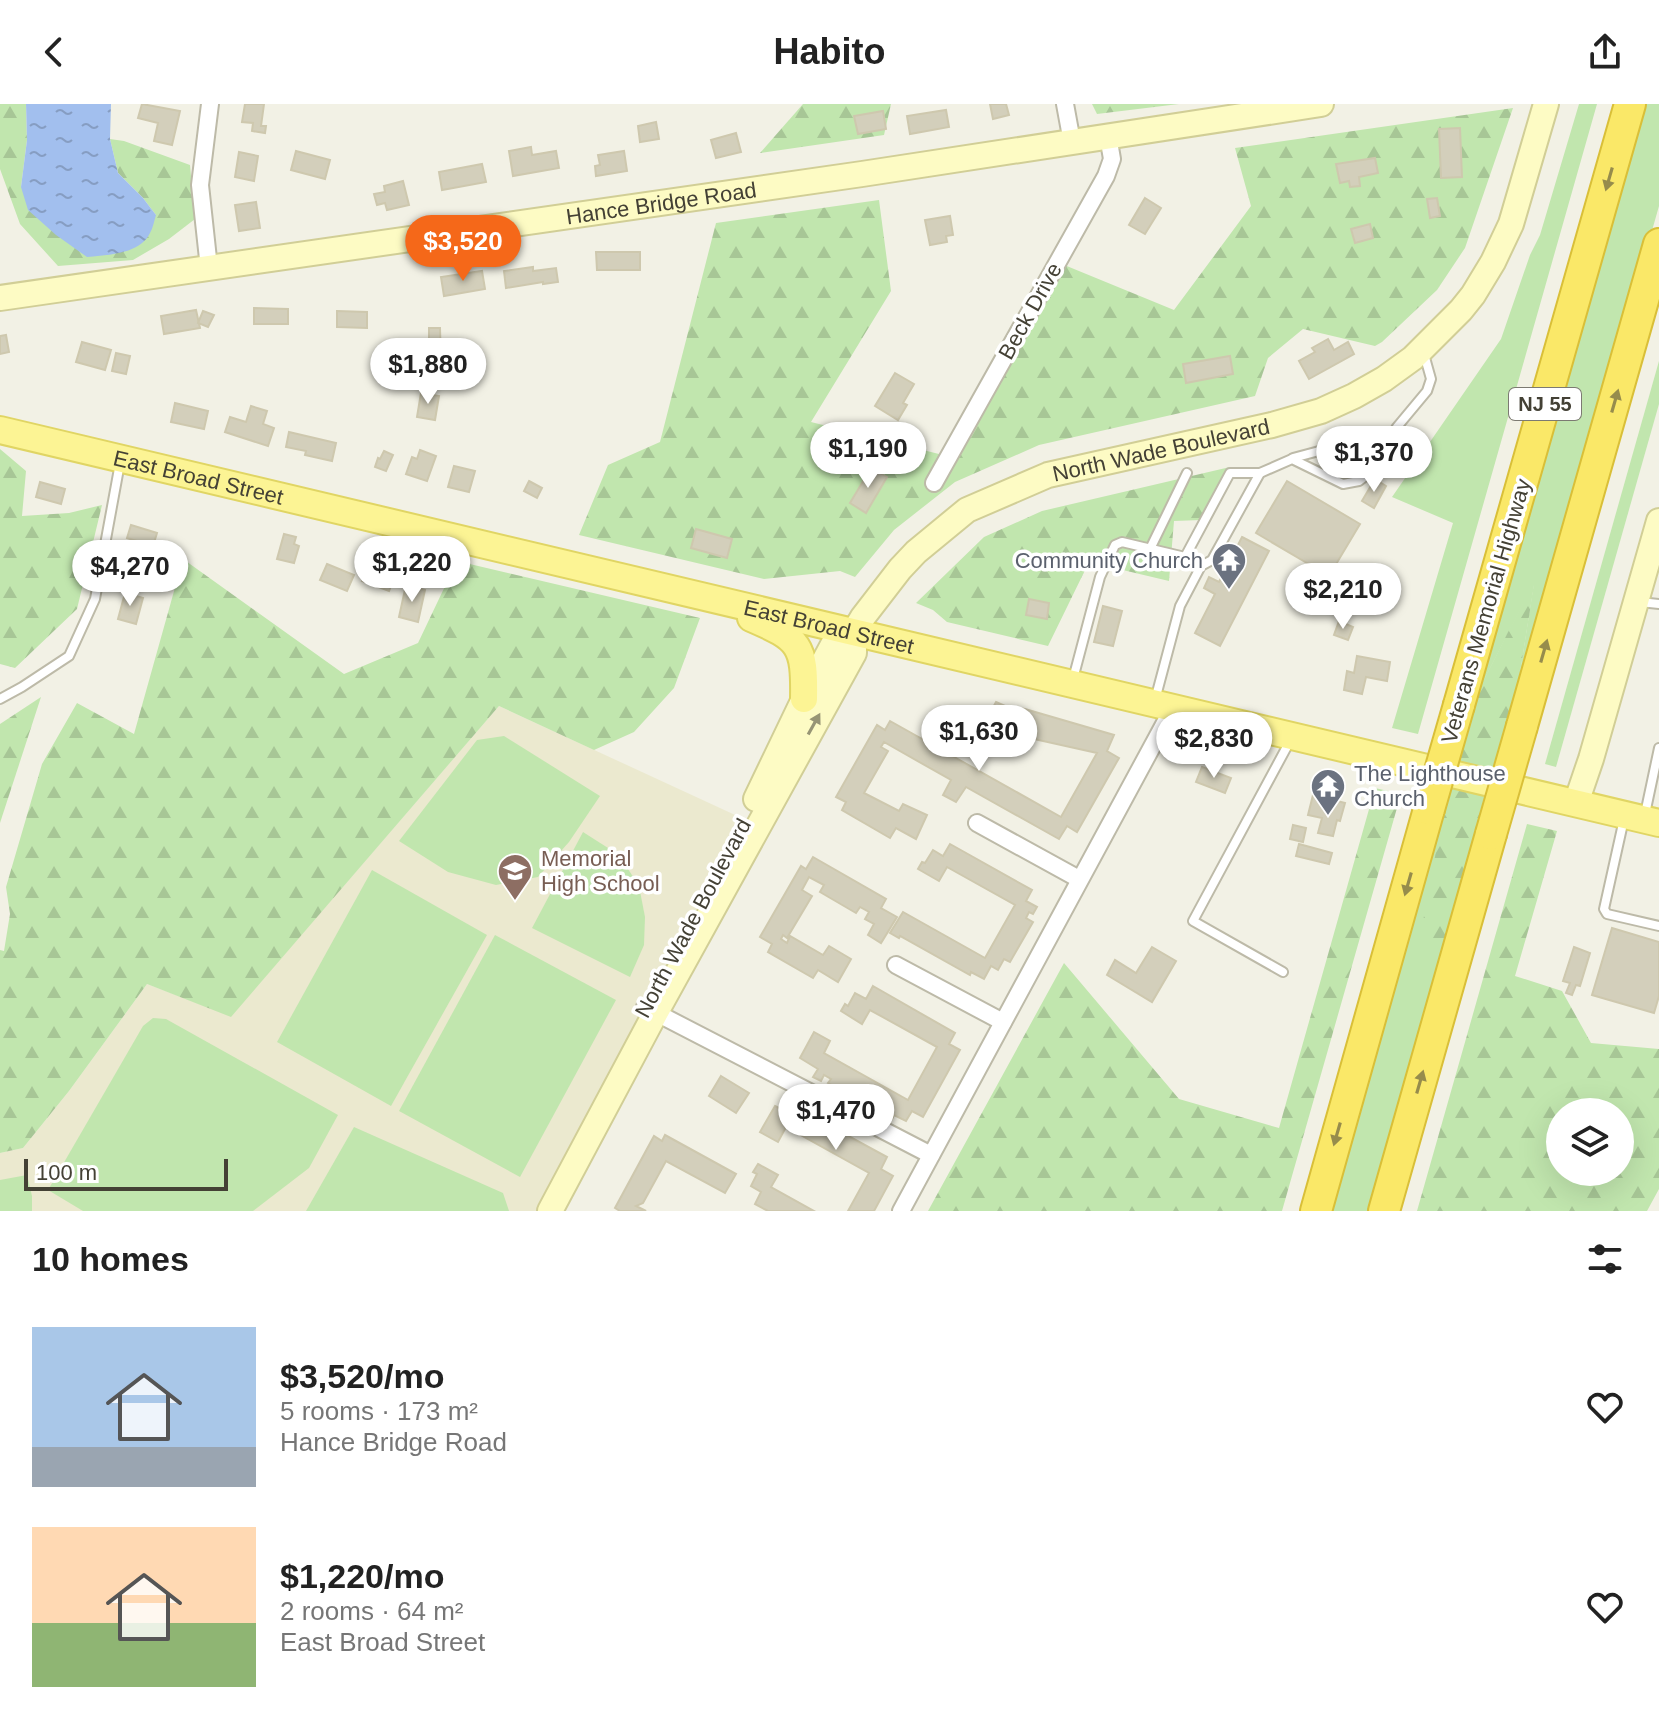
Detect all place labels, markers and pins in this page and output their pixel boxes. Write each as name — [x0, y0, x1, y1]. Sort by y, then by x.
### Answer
pin: $3,520 — [398, 215, 528, 283]
pin: $1,880 — [363, 338, 493, 406]
pin: $1,190 — [803, 422, 933, 490]
pin: $1,370 — [1309, 426, 1439, 494]
pin: $1,220 — [347, 536, 477, 604]
pin: $4,270 — [65, 540, 195, 608]
temple icon: Community Church — [1210, 541, 1248, 591]
place label: Community Church — [1015, 548, 1203, 573]
pin: $2,210 — [1278, 563, 1408, 631]
pin: $1,630 — [914, 705, 1044, 773]
pin: $2,830 — [1149, 712, 1279, 780]
place label: The Lighthouse Church — [1354, 761, 1506, 811]
temple icon: The Lighthouse Church — [1309, 767, 1347, 817]
place label: Memorial High School — [541, 846, 660, 896]
school or university icon: Memorial High School — [496, 852, 534, 902]
pin: $1,470 — [771, 1084, 901, 1152]

